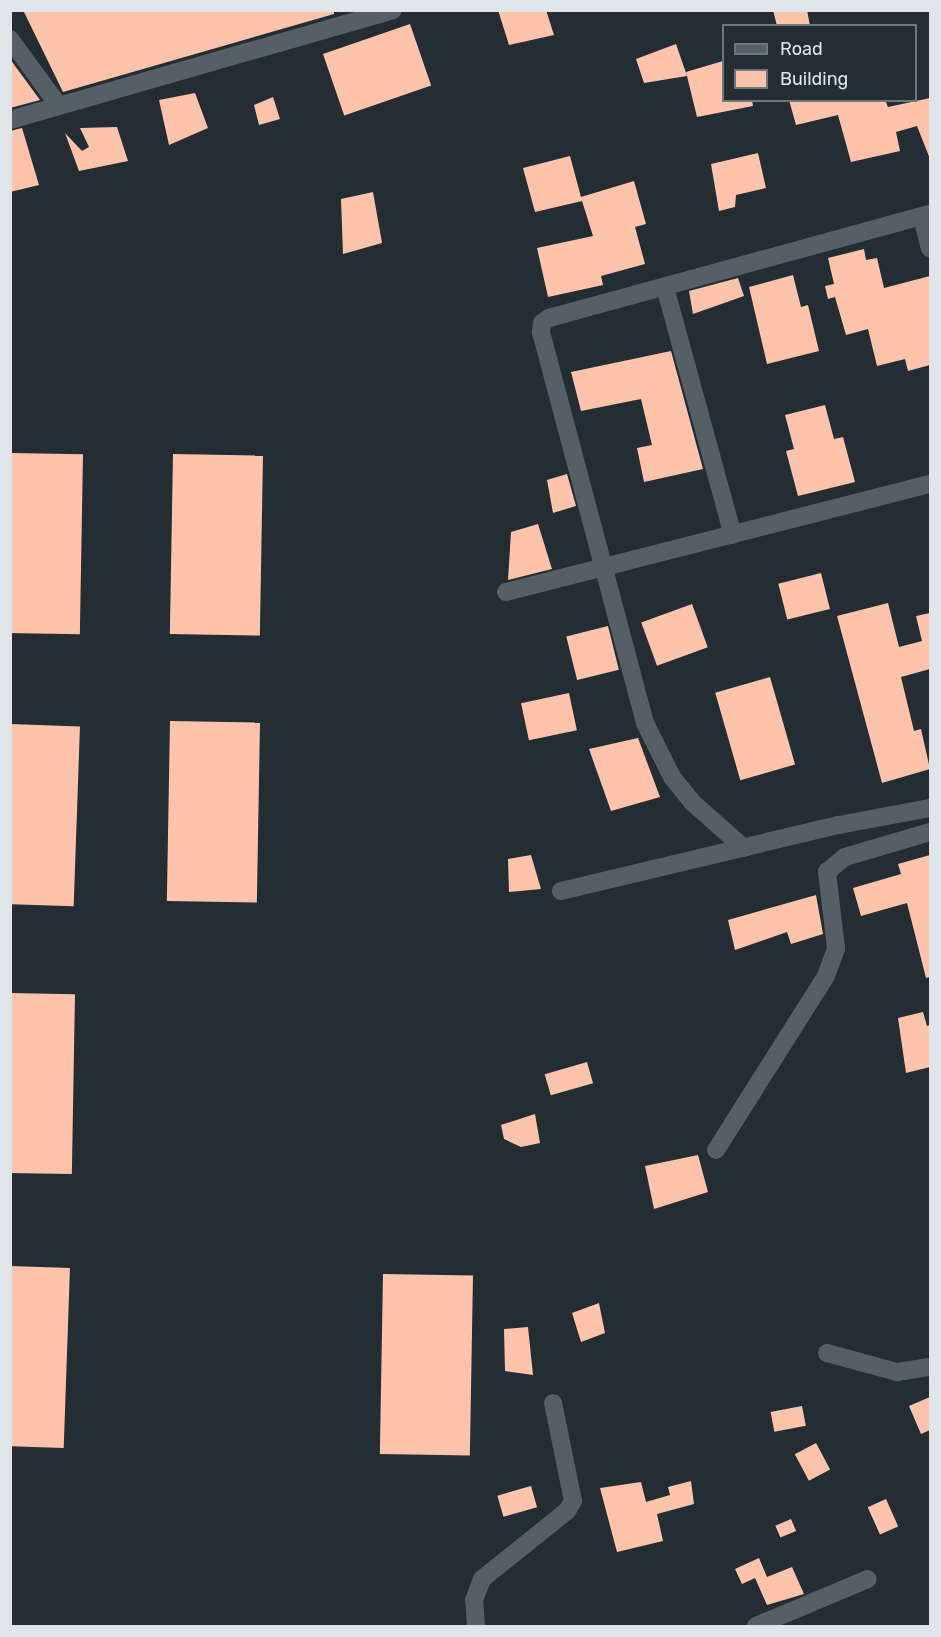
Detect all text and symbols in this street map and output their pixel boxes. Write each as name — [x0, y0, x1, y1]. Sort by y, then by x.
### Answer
legend — [722, 24, 917, 102]
text: Road — [780, 38, 823, 60]
text: Building — [780, 68, 848, 90]

